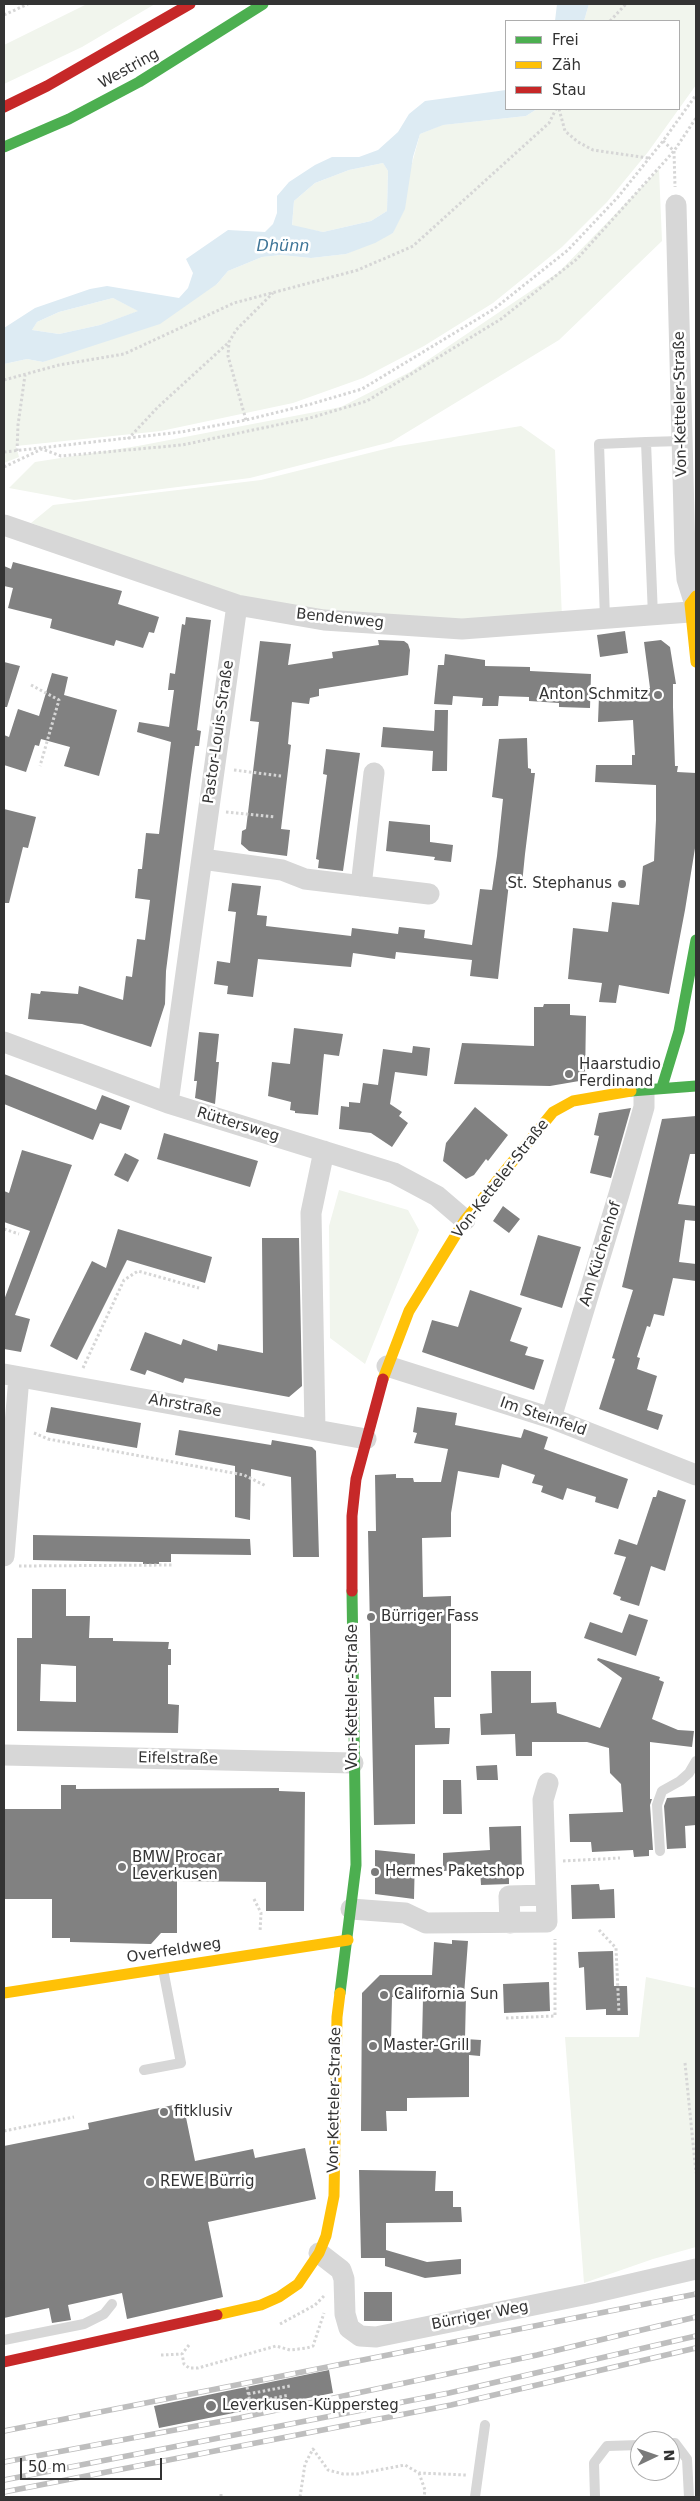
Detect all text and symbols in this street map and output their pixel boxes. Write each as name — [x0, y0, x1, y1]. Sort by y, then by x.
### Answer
legend — [505, 20, 680, 110]
text: Frei — [552, 31, 579, 49]
street label: Westring — [96, 45, 162, 93]
text: Zäh — [552, 56, 581, 74]
text: Stau — [552, 81, 586, 99]
water label: Dhünn — [257, 237, 309, 257]
street label: Von-Ketteler-Straße — [671, 331, 691, 477]
street label: Bendenweg — [295, 605, 385, 633]
street label: Pastor-Louis-Straße — [200, 659, 238, 805]
place label: Anton Schmitz — [539, 686, 648, 704]
marker: Anton Schmitz — [652, 689, 664, 701]
place label: St. Stephanus — [507, 875, 612, 893]
marker: St. Stephanus — [616, 878, 628, 890]
place label: Haarstudio Ferdinand — [579, 1056, 661, 1091]
marker: Haarstudio Ferdinand — [563, 1068, 575, 1080]
street label: Rüttersweg — [195, 1104, 281, 1146]
street label: Von-Ketteler-Straße — [449, 1116, 553, 1242]
street label: Am Küchenhof — [577, 1199, 625, 1309]
street label: Ahrstraße — [147, 1391, 223, 1421]
street label: Im Steinfeld — [497, 1394, 589, 1440]
place label: Bürriger Fass — [381, 1608, 479, 1626]
marker: Bürriger Fass — [365, 1611, 377, 1623]
street label: Von-Ketteler-Straße — [344, 1624, 362, 1770]
street label: Eifelstraße — [138, 1749, 218, 1769]
place label: BMW Procar Leverkusen — [132, 1849, 222, 1884]
marker: BMW Procar Leverkusen — [116, 1861, 128, 1873]
place label: Hermes Paketshop — [385, 1863, 525, 1881]
marker: Hermes Paketshop — [369, 1866, 381, 1878]
street label: Overfeldweg — [126, 1935, 222, 1967]
place label: California Sun — [394, 1986, 499, 2004]
marker: California Sun — [378, 1989, 390, 2001]
street label: Von-Ketteler-Straße — [325, 2027, 345, 2173]
place label: Master-Grill — [383, 2037, 470, 2055]
marker: Master-Grill — [367, 2040, 379, 2052]
place label: fitklusiv — [174, 2103, 233, 2121]
marker: fitklusiv — [158, 2106, 170, 2118]
place label: REWE Bürrig — [160, 2173, 255, 2191]
marker: REWE Bürrig — [144, 2176, 156, 2188]
street label: Bürriger Weg — [430, 2298, 530, 2334]
place label: Leverkusen-Küppersteg — [222, 2397, 399, 2415]
marker: Leverkusen-Küppersteg — [204, 2399, 218, 2413]
north arrow — [630, 2431, 680, 2481]
scale bar — [22, 2448, 165, 2480]
text: N — [661, 2449, 677, 2462]
text: 50 m — [28, 2458, 66, 2476]

